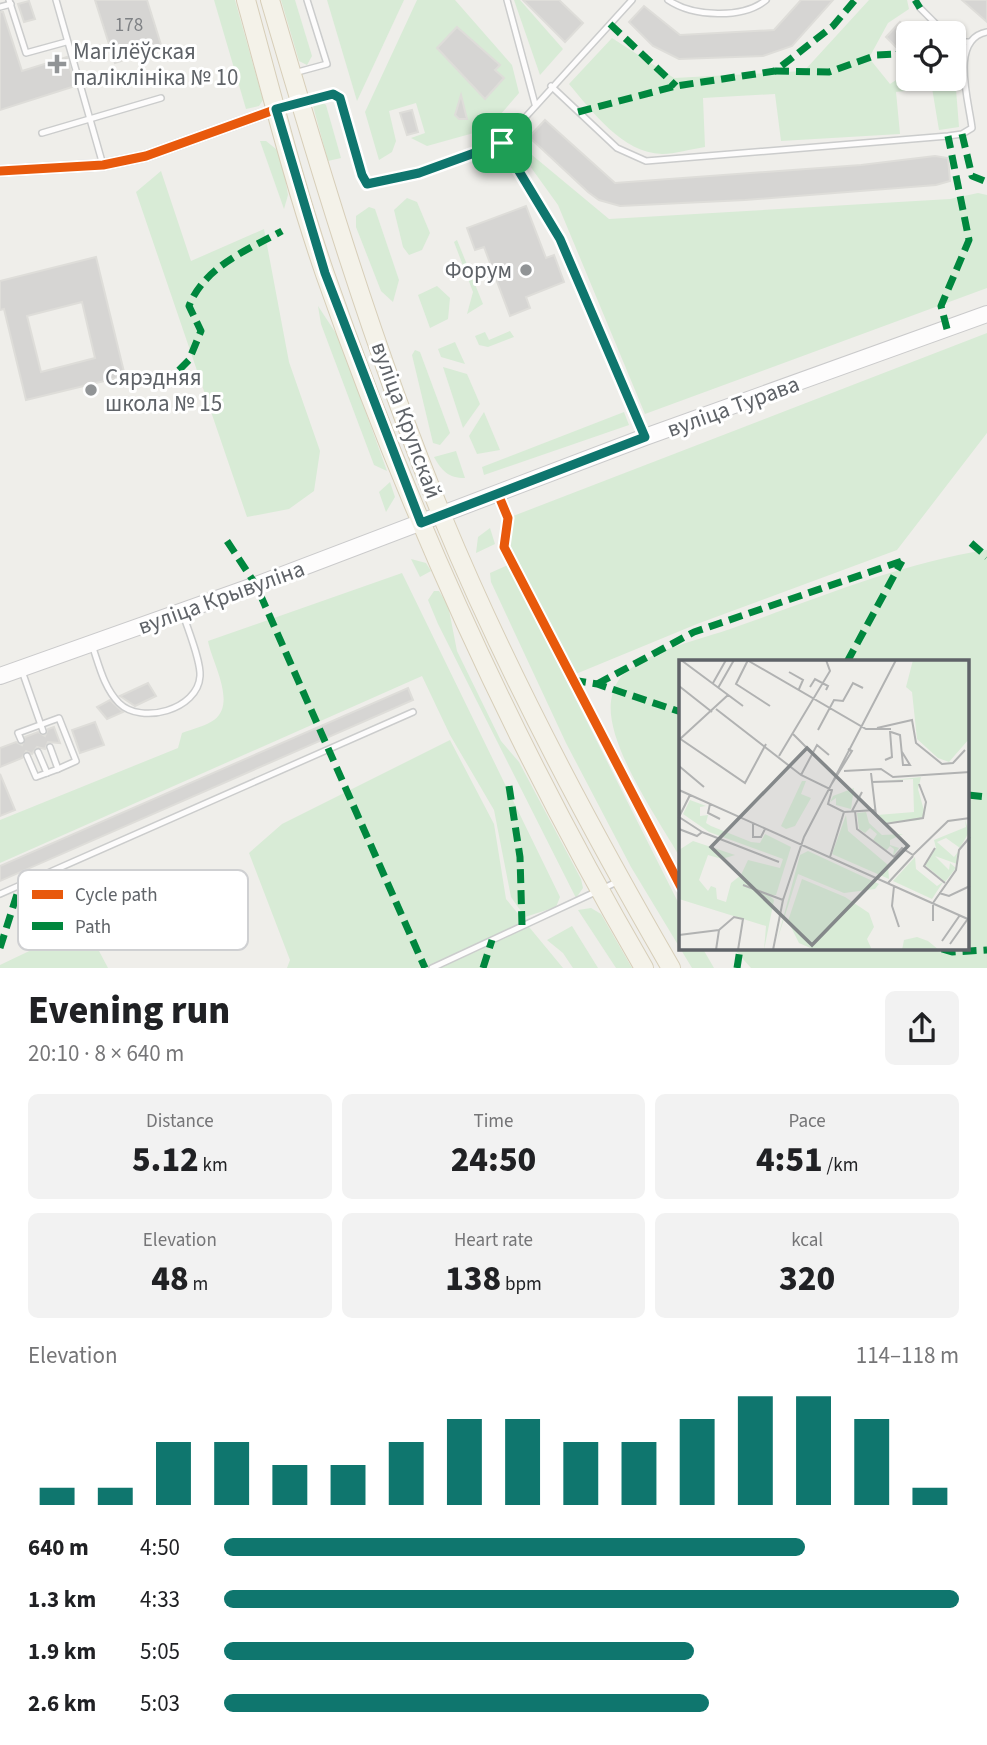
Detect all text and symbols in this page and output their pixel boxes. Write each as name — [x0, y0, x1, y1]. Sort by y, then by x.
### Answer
house number: 178 — [115, 12, 143, 39]
map controls — [896, 21, 966, 91]
button: locate — [896, 21, 966, 91]
place label: Магілёўская паліклініка № 10 — [73, 35, 238, 94]
marker: Магілёўская паліклініка № 10 — [47, 54, 67, 74]
pin — [472, 113, 532, 173]
icon: arrive — [483, 124, 521, 162]
place label: Форум — [445, 254, 512, 287]
marker: Форум — [518, 262, 534, 278]
street label: вуліца Крупскай — [363, 337, 450, 503]
place label: Сярэдняя школа № 15 — [105, 361, 222, 420]
street label: вуліца Турава — [662, 367, 804, 446]
marker: Сярэдняя школа № 15 — [83, 382, 99, 398]
street label: вуліца Крывуліна — [133, 552, 309, 643]
inset map — [679, 660, 970, 950]
legend — [18, 870, 248, 950]
text: Cycle path — [75, 882, 157, 909]
text: Path — [75, 914, 111, 941]
text: Evening run — [28, 984, 230, 1038]
button: share — [885, 991, 959, 1065]
text: 20:10 · 8 × 640 m — [28, 1037, 184, 1070]
text: Distance — [146, 1108, 214, 1135]
text: Time — [473, 1108, 514, 1135]
text: Pace — [789, 1108, 826, 1135]
text: 5.12 — [132, 1135, 199, 1185]
text: 24:50 — [451, 1135, 536, 1185]
text: 4:51 — [756, 1135, 823, 1185]
text: km — [199, 1152, 228, 1179]
text: /km — [823, 1152, 858, 1179]
text: Elevation — [143, 1227, 217, 1254]
text: Heart rate — [454, 1227, 533, 1254]
text: kcal — [791, 1227, 823, 1254]
text: 48 — [151, 1254, 189, 1304]
text: 138 — [445, 1254, 501, 1304]
text: 320 — [779, 1254, 835, 1304]
text: m — [189, 1271, 208, 1298]
text: bpm — [501, 1271, 542, 1298]
text: Elevation — [28, 1339, 118, 1372]
text: 114–118 m — [856, 1339, 959, 1372]
text: 640 m — [28, 1531, 89, 1564]
text: 4:50 — [140, 1531, 180, 1564]
text: 1.3 km — [28, 1583, 96, 1616]
text: 4:33 — [140, 1583, 180, 1616]
text: 1.9 km — [28, 1635, 96, 1668]
text: 5:05 — [140, 1635, 180, 1668]
text: 2.6 km — [28, 1687, 96, 1720]
text: 5:03 — [140, 1687, 180, 1720]

